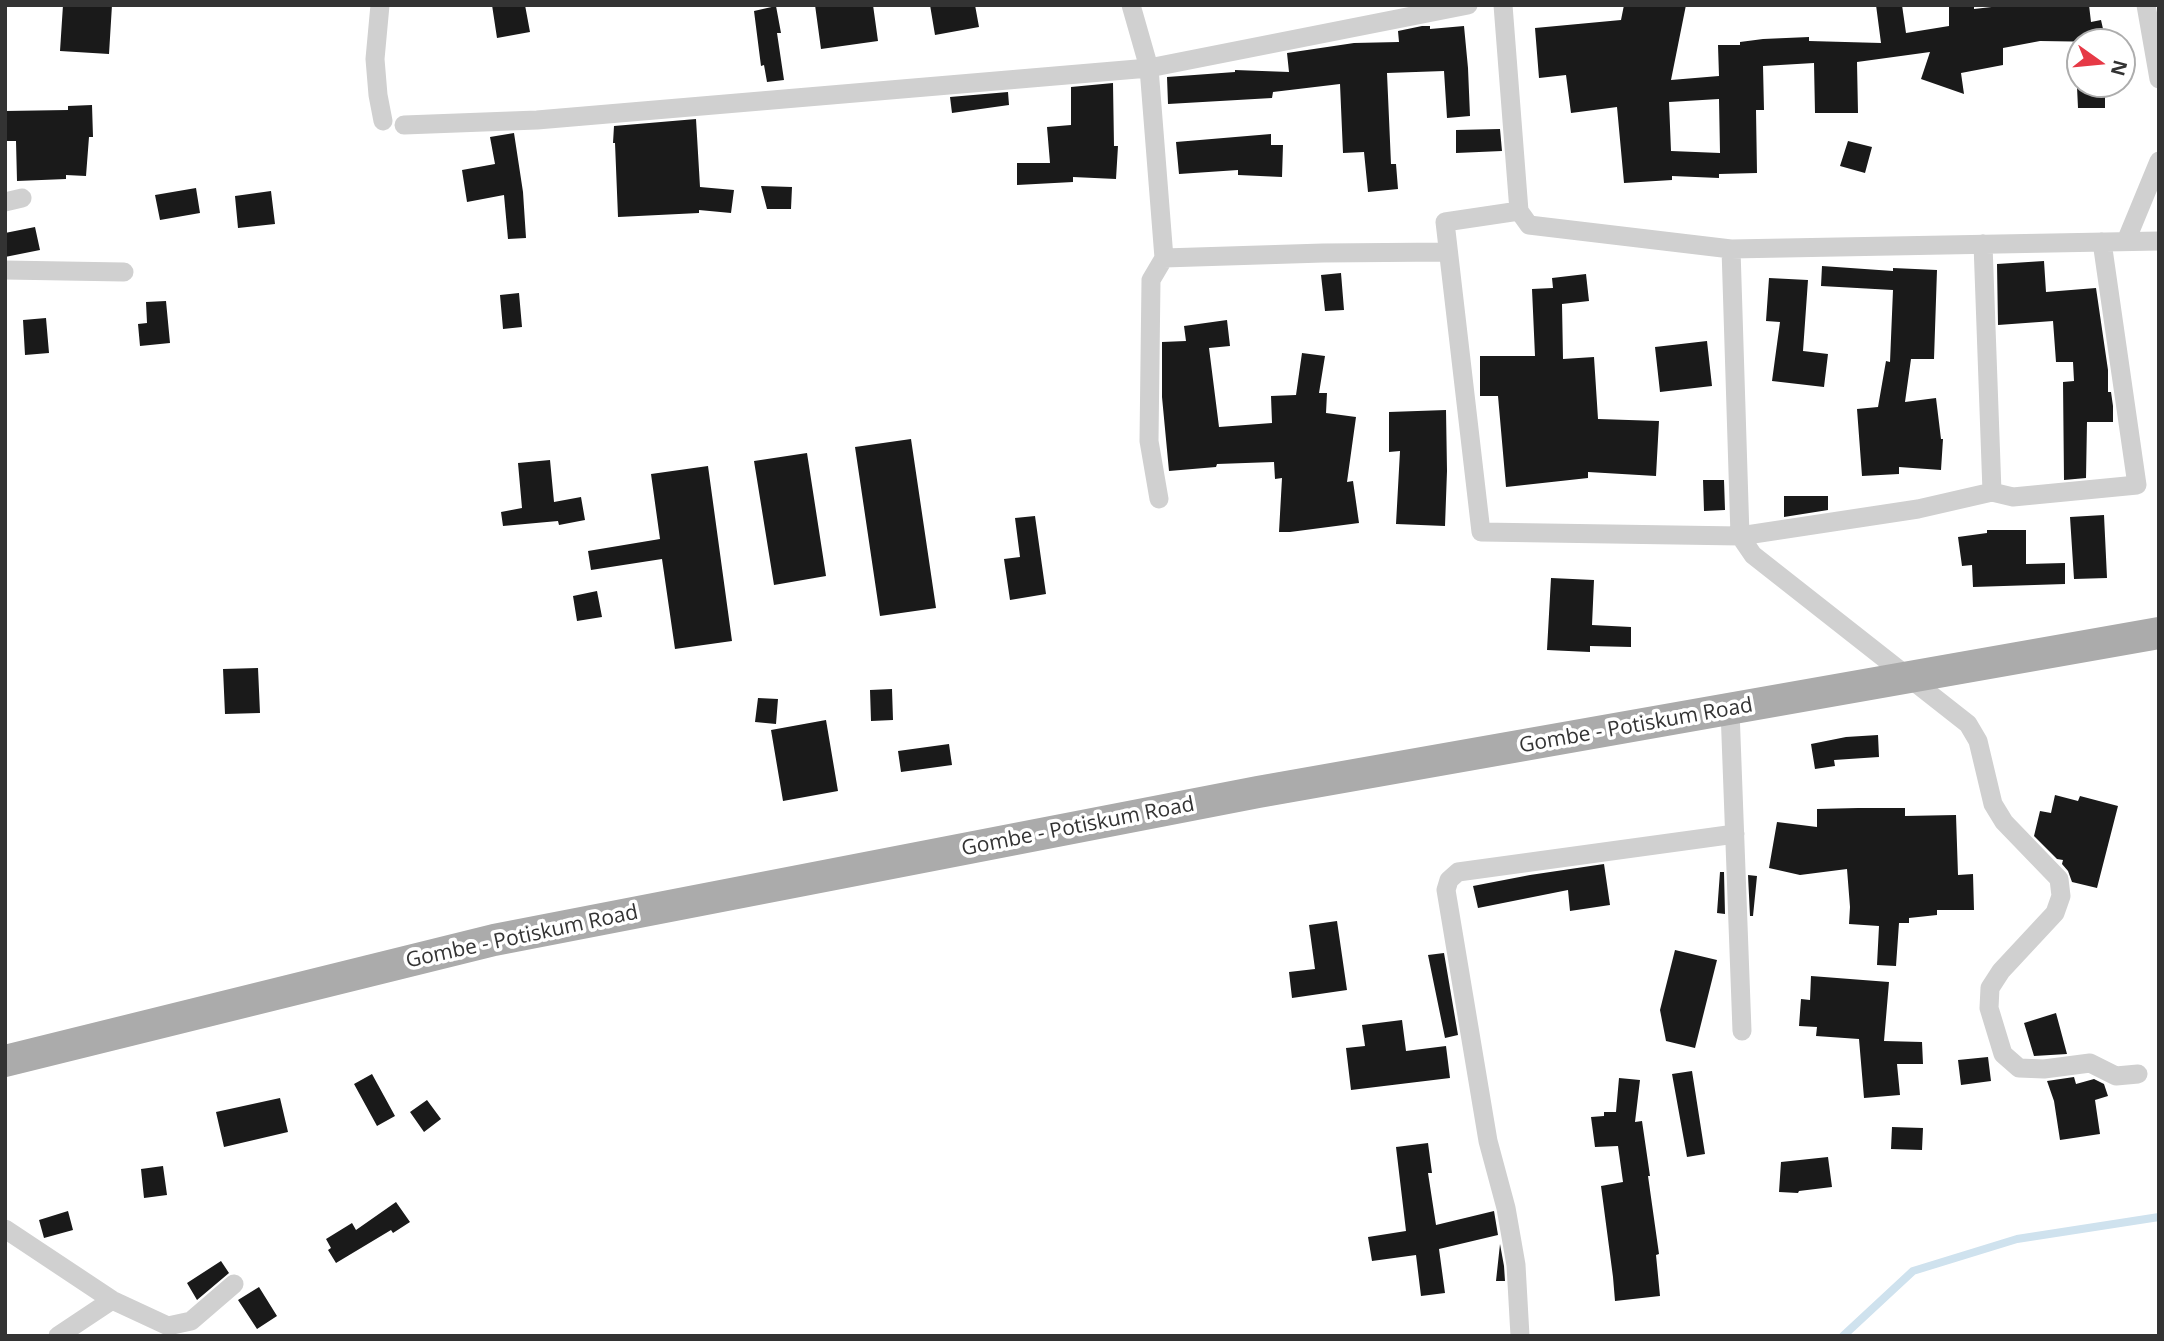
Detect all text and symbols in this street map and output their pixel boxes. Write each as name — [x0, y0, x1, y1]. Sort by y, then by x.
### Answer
north arrow — [2066, 28, 2136, 98]
text: N — [2105, 57, 2134, 79]
street label: Gombe - Potiskum Road — [1517, 693, 1755, 759]
street label: Gombe - Potiskum Road — [959, 792, 1197, 862]
street label: Gombe - Potiskum Road — [404, 900, 640, 974]

